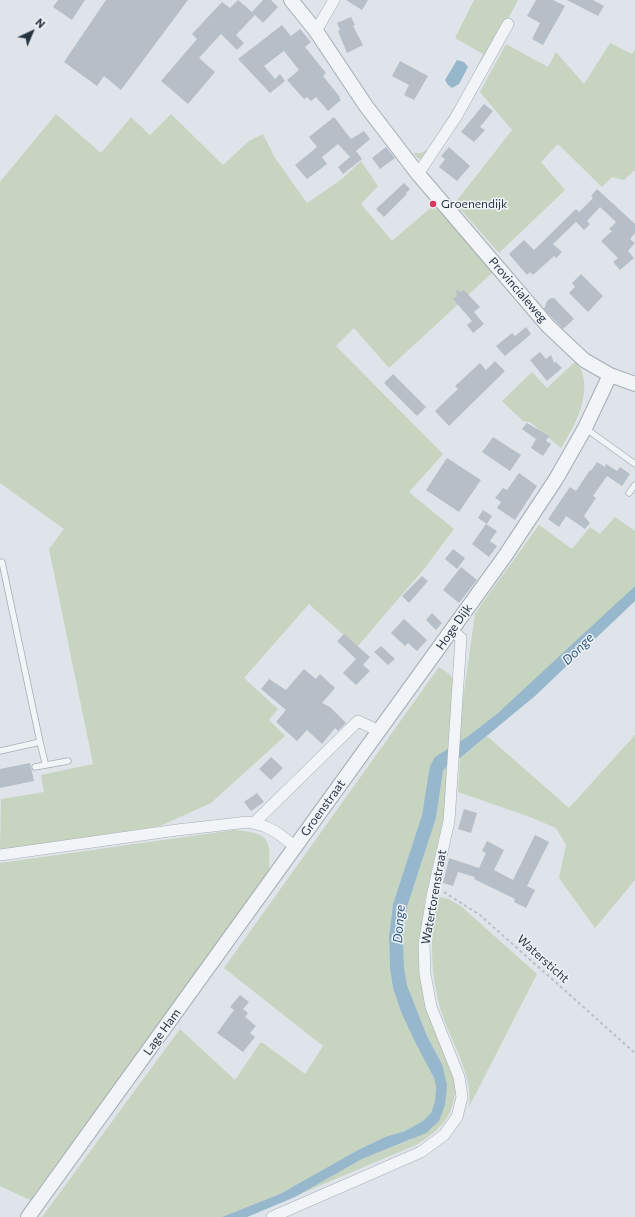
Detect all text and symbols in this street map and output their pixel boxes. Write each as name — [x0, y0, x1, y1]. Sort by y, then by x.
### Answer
north arrow — [12, 12, 52, 52]
text: N — [33, 15, 48, 31]
place label: Groenendijk — [441, 197, 508, 211]
marker: Groenendijk — [428, 199, 438, 209]
street label: Provincialeweg — [486, 254, 550, 326]
street label: Hoge Dijk — [433, 601, 475, 653]
water label: Donge — [559, 630, 597, 668]
street label: Groenstraat — [298, 777, 348, 839]
street label: Watertorenstraat — [419, 848, 449, 946]
water label: Donge — [390, 904, 408, 944]
street label: Watersticht — [514, 932, 572, 986]
street label: Lage Ham — [140, 1006, 184, 1058]

